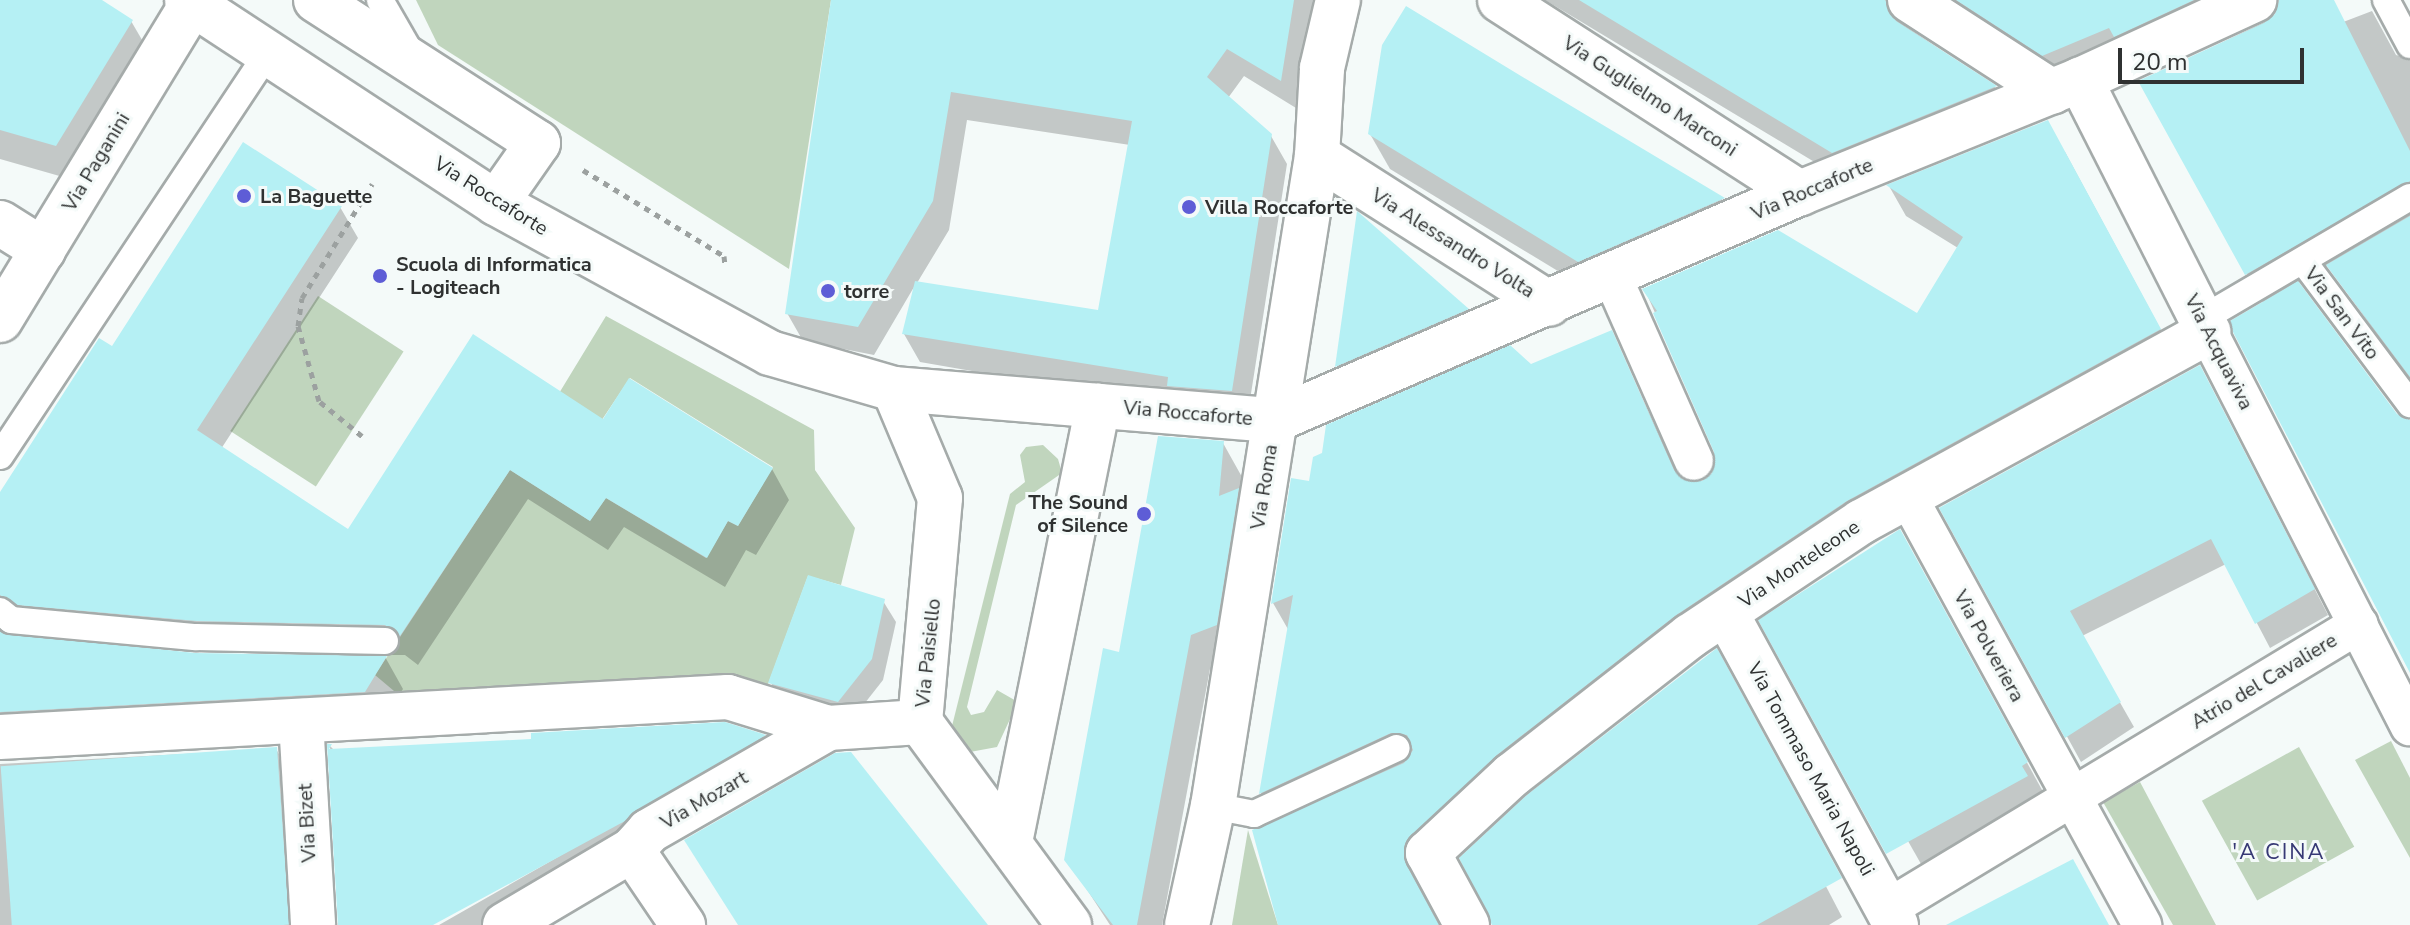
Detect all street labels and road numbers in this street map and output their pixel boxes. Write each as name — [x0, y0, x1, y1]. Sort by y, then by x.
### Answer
street label: Via Guglielmo Marconi — [1558, 31, 1742, 161]
street label: Via Paganini — [57, 108, 135, 216]
street label: Via Roccaforte — [430, 151, 552, 241]
street label: Via Roccaforte — [1747, 153, 1877, 225]
street label: Via Alessandro Volta — [1367, 183, 1539, 303]
street label: Via San Vito — [2299, 262, 2385, 364]
street label: Via Acquaviva — [2180, 290, 2258, 414]
street label: Via Roccaforte — [1122, 395, 1254, 431]
street label: Via Roma — [1245, 443, 1283, 531]
street label: Via Monteleone — [1734, 515, 1864, 613]
street label: Via Polveriera — [1948, 586, 2030, 706]
street label: Via Paisiello — [910, 597, 946, 709]
street label: Atrio del Cavaliere — [2187, 628, 2341, 734]
street label: Via Tommaso Maria Napoli — [1742, 658, 1880, 880]
street label: Via Mozart — [656, 765, 752, 835]
street label: Via Bizet — [293, 783, 321, 863]

